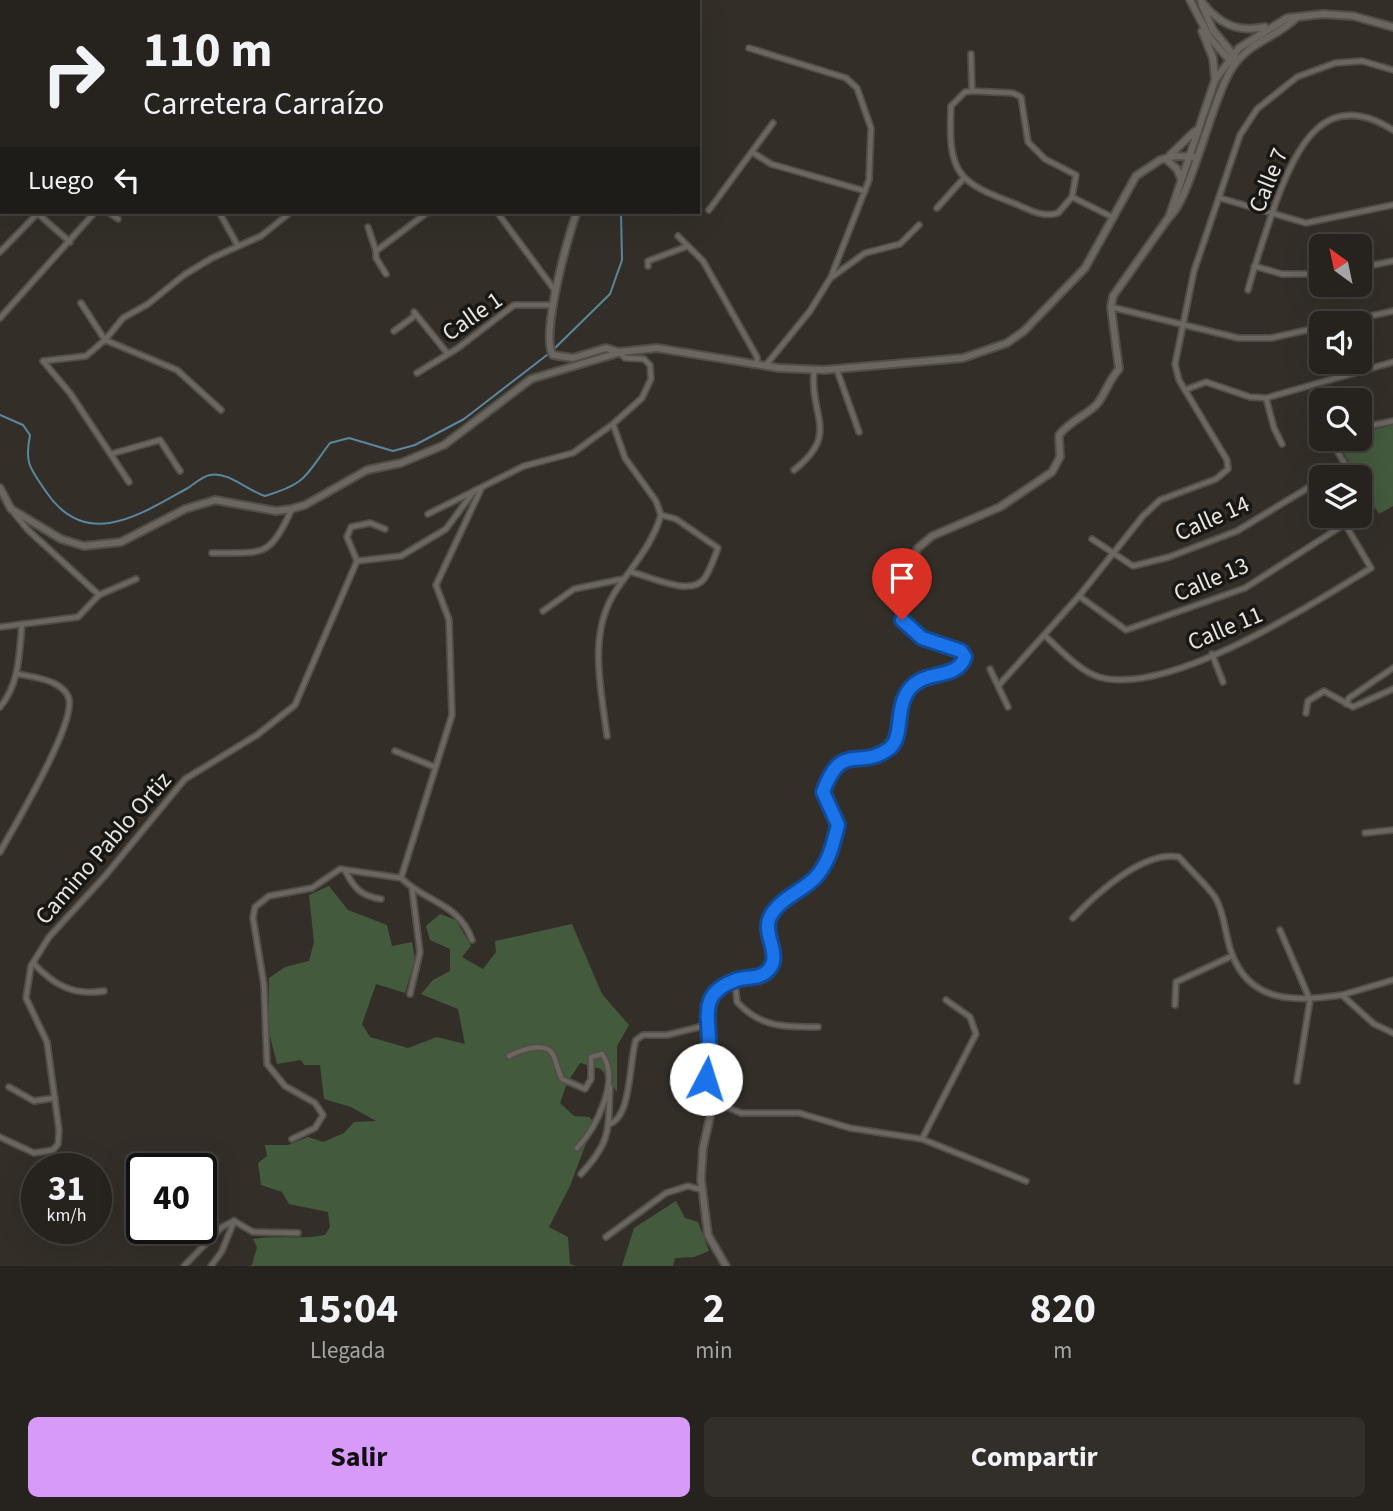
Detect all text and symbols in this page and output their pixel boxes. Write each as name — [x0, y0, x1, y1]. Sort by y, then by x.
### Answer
text: 110 m — [143, 16, 272, 86]
icon: right — [28, 28, 119, 119]
text: Carretera Carraízo — [143, 81, 384, 127]
street label: Calle 7 — [1240, 143, 1297, 218]
icon: left — [108, 161, 146, 199]
text: Luego — [28, 162, 94, 199]
north arrow — [1309, 234, 1372, 298]
map controls — [1309, 234, 1372, 528]
street label: Calle 1 — [435, 283, 510, 350]
button: sound — [1309, 311, 1372, 374]
button: search — [1309, 388, 1372, 451]
button: layers — [1309, 465, 1372, 528]
street label: Calle 14 — [1169, 486, 1255, 550]
pin — [872, 548, 932, 620]
street label: Calle 13 — [1168, 548, 1254, 611]
icon: arrive — [883, 559, 921, 597]
street label: Calle 11 — [1182, 597, 1268, 660]
street label: Camino Pablo Ortiz — [27, 764, 180, 933]
position arrow — [669, 1042, 743, 1116]
speed limit sign: 40 — [126, 1153, 217, 1244]
text: 31 — [48, 1164, 85, 1214]
text: km/h — [47, 1203, 86, 1228]
text: 15:04 — [297, 1279, 398, 1339]
text: 2 — [703, 1279, 725, 1339]
text: 820 — [1029, 1279, 1096, 1339]
text: Llegada — [310, 1334, 385, 1367]
text: min — [695, 1334, 733, 1367]
text: m — [1053, 1334, 1072, 1367]
button: Salir — [28, 1417, 690, 1497]
button: Compartir — [704, 1417, 1365, 1497]

